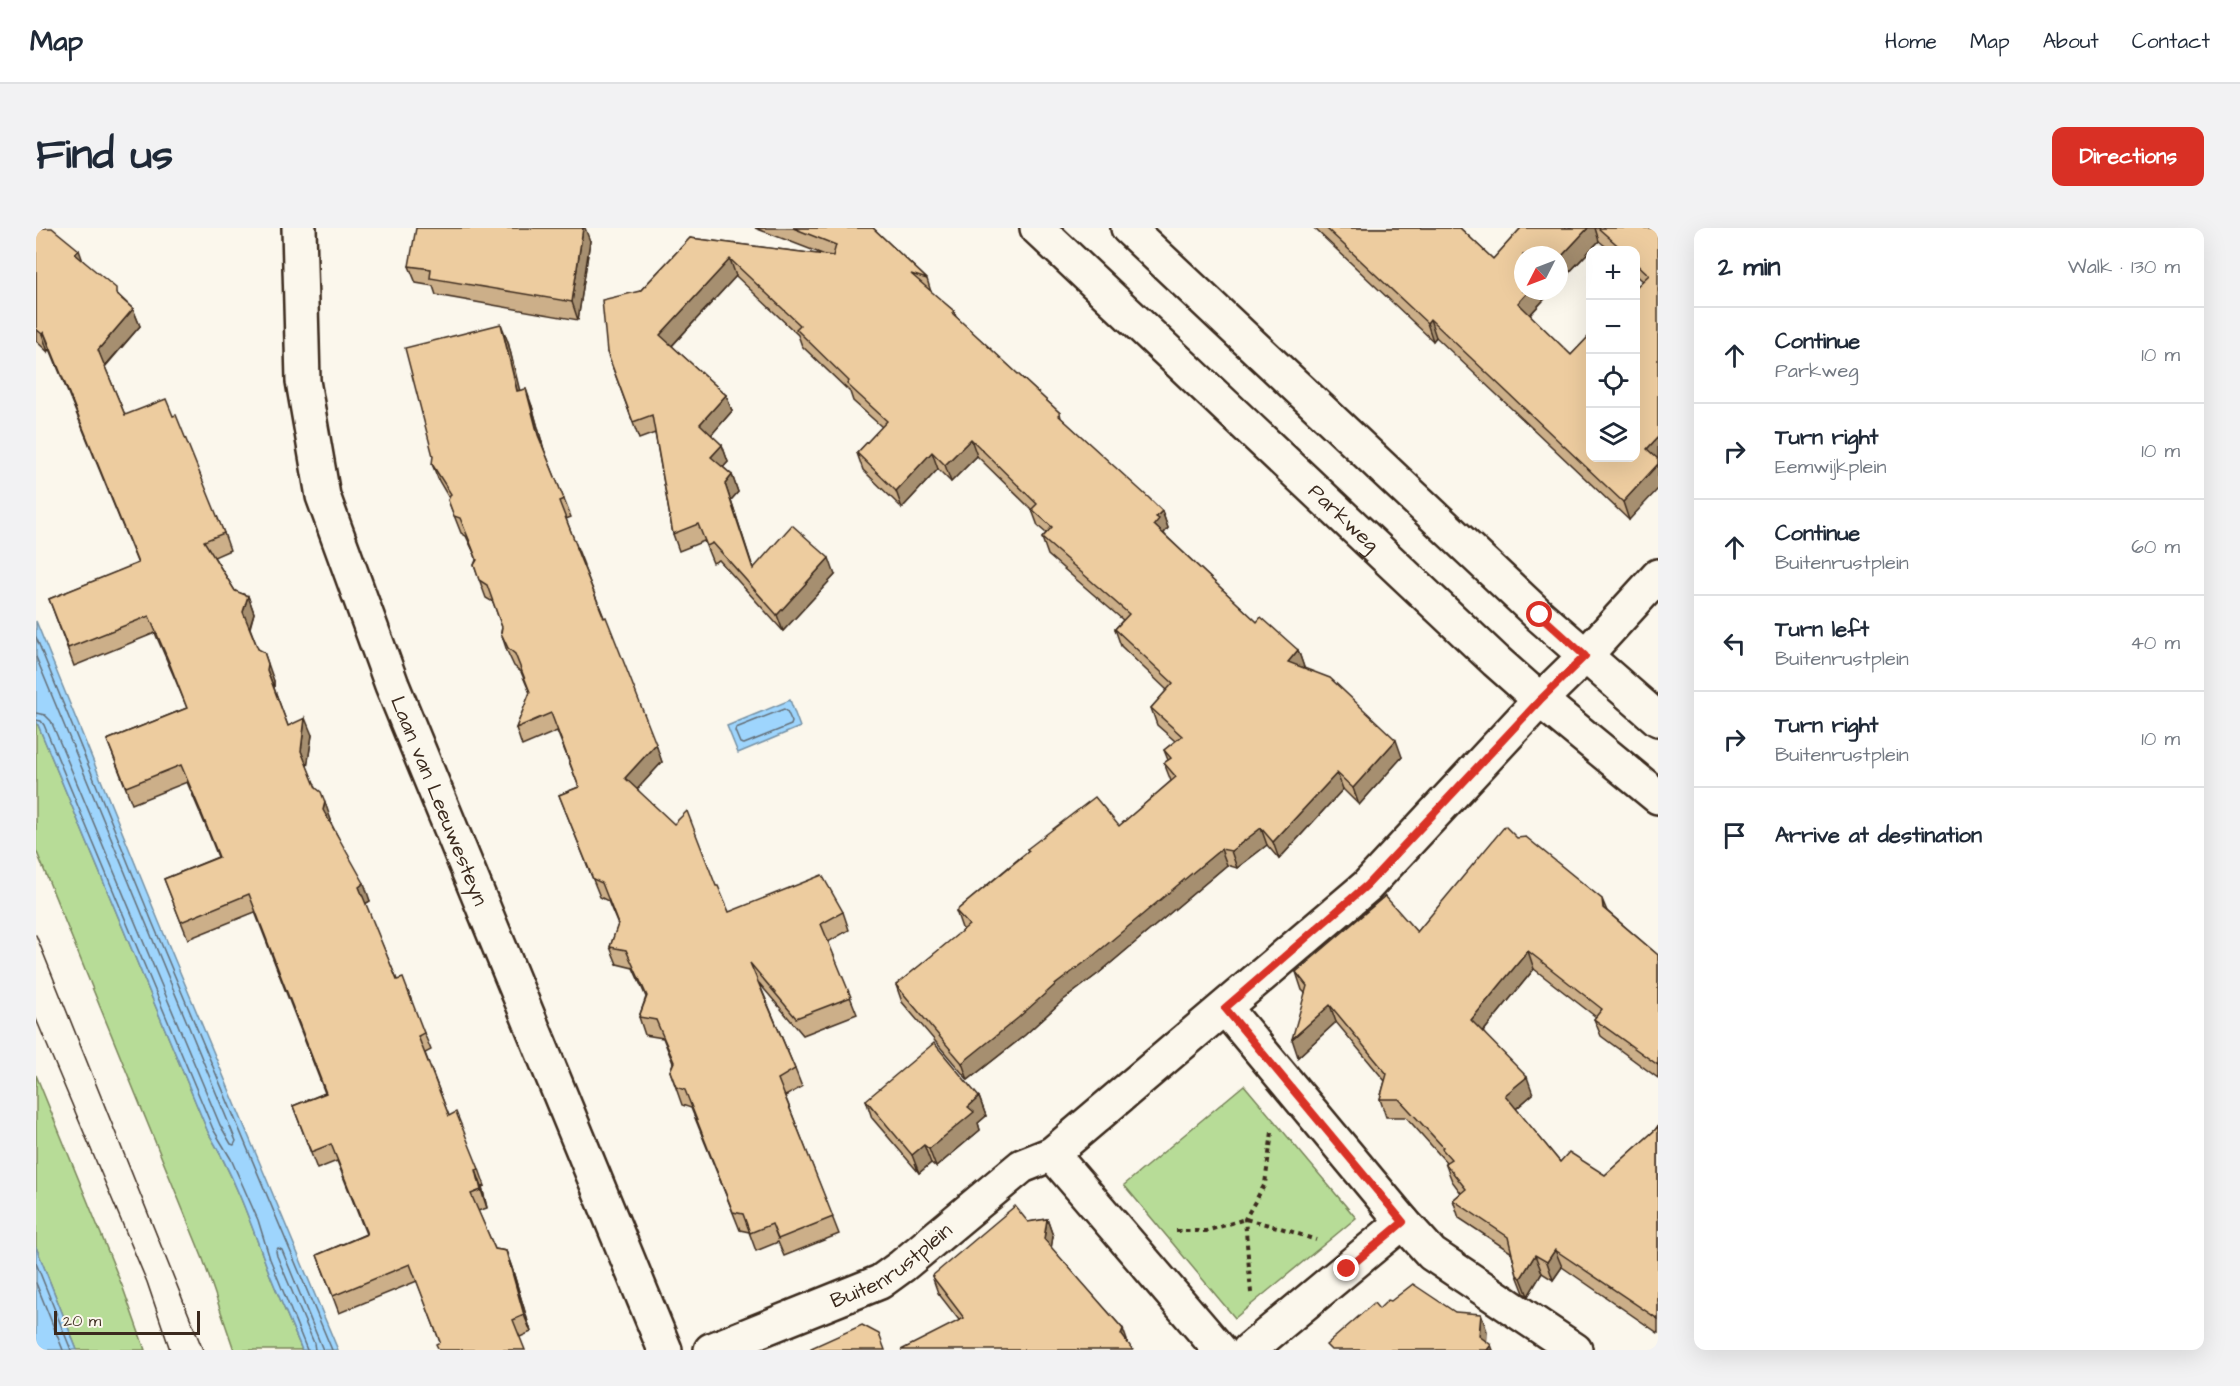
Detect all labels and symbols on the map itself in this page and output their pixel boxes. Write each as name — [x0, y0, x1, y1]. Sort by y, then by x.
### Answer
north arrow — [1514, 246, 1568, 300]
street label: Parkweg — [1302, 477, 1386, 560]
route start — [1526, 601, 1552, 627]
street label: Laan van Leeuwesteyn — [383, 692, 495, 910]
street label: Buitenrustplein — [826, 1216, 958, 1315]
route end — [1333, 1255, 1359, 1281]
scale bar — [54, 1308, 200, 1336]

